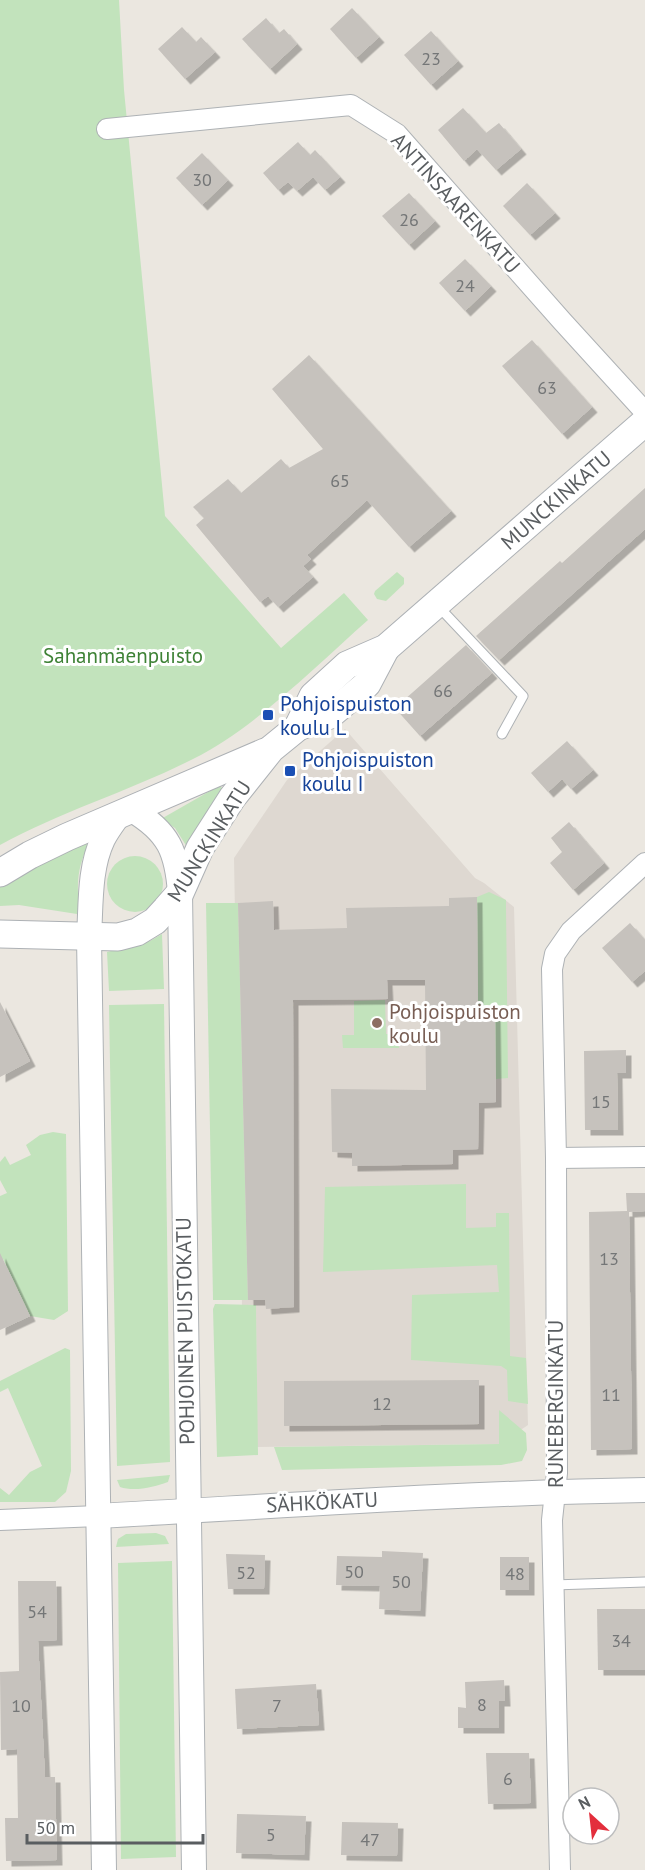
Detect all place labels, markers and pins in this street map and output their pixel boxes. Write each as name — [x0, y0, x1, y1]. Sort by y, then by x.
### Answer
place label: Pohjoispuiston koulu L — [280, 690, 412, 741]
marker: Pohjoispuiston koulu L — [261, 708, 275, 722]
place label: Pohjoispuiston koulu I — [302, 746, 434, 797]
marker: Pohjoispuiston koulu I — [283, 764, 297, 778]
place label: Pohjoispuiston koulu — [389, 998, 521, 1049]
marker: Pohjoispuiston koulu — [370, 1016, 384, 1030]

